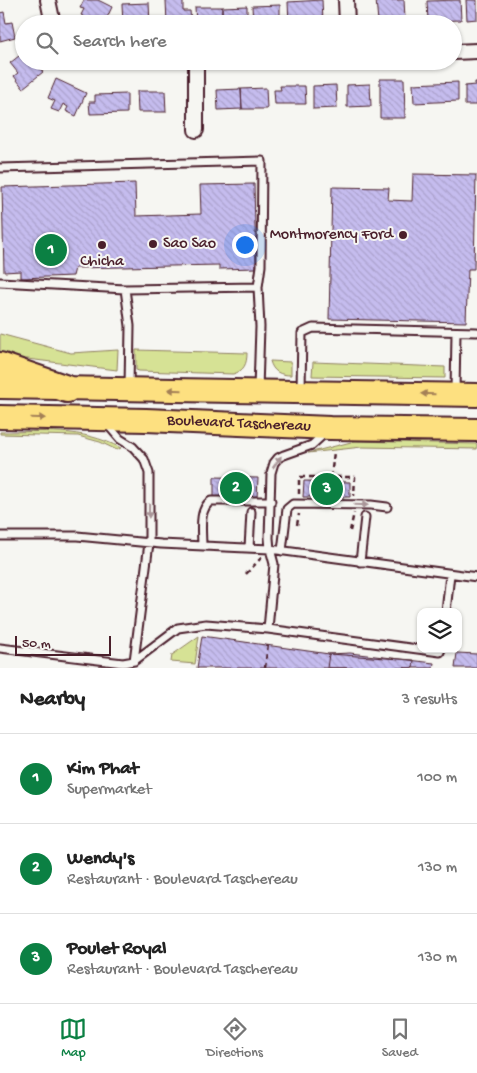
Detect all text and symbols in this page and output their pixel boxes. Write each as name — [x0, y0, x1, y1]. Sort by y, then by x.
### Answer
search box — [15, 15, 462, 70]
icon: search — [33, 29, 61, 57]
text: Search here — [73, 31, 167, 54]
place label: Montmorency Ford — [270, 226, 395, 245]
marker: Montmorency Ford — [397, 229, 409, 241]
pin: 1 — [35, 231, 67, 269]
your location — [232, 232, 258, 258]
place label: Sao Sao — [163, 235, 216, 254]
marker: Sao Sao — [147, 238, 159, 250]
marker: Chicha — [96, 239, 108, 251]
place label: Chicha — [80, 253, 125, 272]
one-way arrow — [166, 386, 182, 394]
one-way arrow — [420, 390, 436, 398]
street label: Boulevard Taschereau — [165, 411, 312, 437]
one-way arrow — [30, 414, 46, 422]
one-way arrow — [272, 456, 282, 469]
pin: 2 — [220, 469, 252, 507]
pin: 3 — [311, 470, 343, 508]
one-way arrow — [354, 501, 370, 509]
one-way arrow — [144, 504, 152, 520]
map controls — [417, 608, 462, 653]
button: layers — [417, 608, 462, 653]
scale bar — [15, 633, 111, 656]
text: 50 m — [22, 636, 51, 653]
text: Nearby — [20, 688, 85, 713]
text: 3 results — [402, 691, 457, 710]
text: Kim Phat — [67, 758, 139, 781]
text: 1 — [33, 769, 39, 788]
text: 100 m — [417, 769, 457, 788]
text: Supermarket — [67, 781, 152, 800]
text: Wendy's — [67, 848, 134, 871]
text: 2 — [32, 859, 40, 878]
text: 130 m — [418, 859, 457, 878]
text: Restaurant · Boulevard Taschereau — [67, 871, 298, 890]
text: Poulet Royal — [67, 938, 166, 961]
text: 3 — [32, 949, 40, 968]
text: 130 m — [418, 949, 457, 968]
text: Restaurant · Boulevard Taschereau — [67, 961, 298, 980]
tab: Map — [59, 1015, 87, 1062]
tab: Directions — [206, 1015, 263, 1062]
tab: Saved — [382, 1015, 418, 1062]

